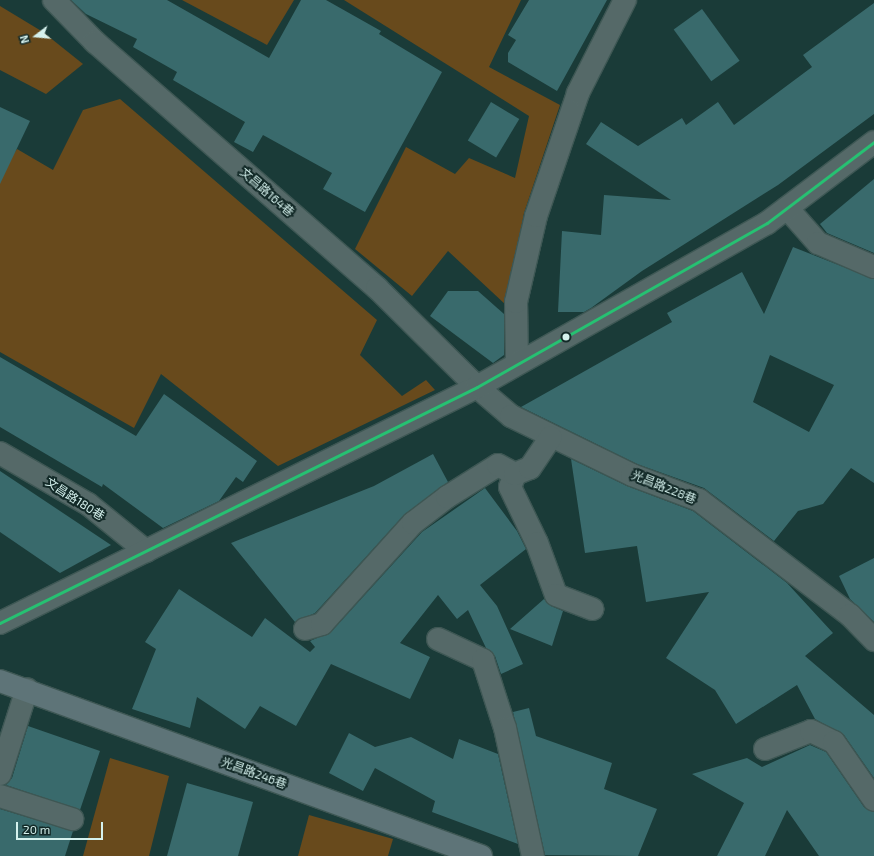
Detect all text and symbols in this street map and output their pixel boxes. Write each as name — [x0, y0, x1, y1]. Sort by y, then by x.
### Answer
north arrow — [16, 16, 56, 56]
text: N — [17, 34, 31, 45]
street label: 文昌路164巷 — [237, 165, 297, 219]
unlabelled marker — [561, 332, 571, 342]
street label: 光昌路228巷 — [629, 467, 699, 507]
street label: 文昌路180巷 — [43, 475, 107, 523]
street label: 光昌路246巷 — [219, 754, 289, 792]
scale bar — [18, 814, 105, 840]
text: 20 m — [23, 822, 50, 836]

